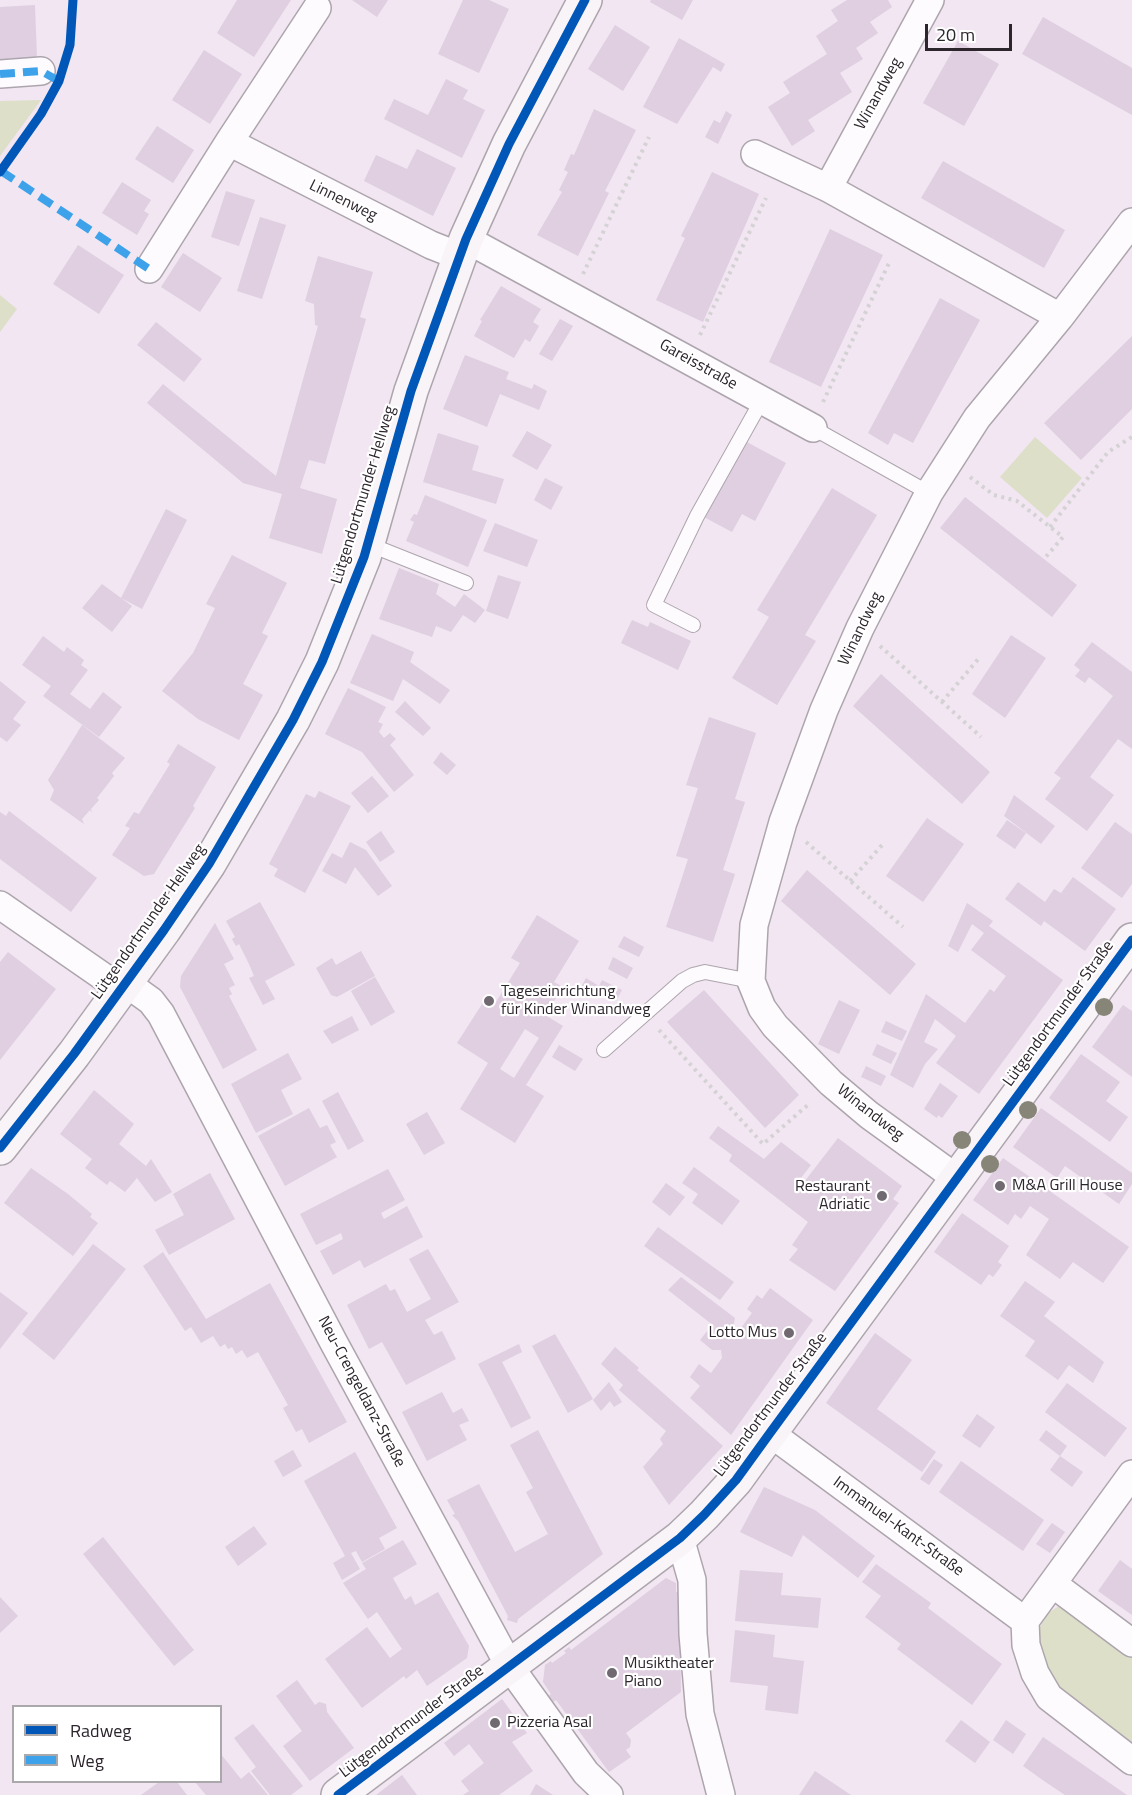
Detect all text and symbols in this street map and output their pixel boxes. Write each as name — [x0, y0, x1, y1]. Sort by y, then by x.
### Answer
scale bar — [928, 12, 1015, 50]
text: 20 m — [936, 21, 975, 48]
street label: Winandweg — [851, 54, 907, 134]
street label: Linnenweg — [306, 176, 380, 226]
street label: Gareisstraße — [656, 336, 740, 394]
street label: Lütgendortmunder Hellweg — [328, 404, 400, 586]
street label: Winandweg — [835, 589, 887, 669]
street label: Lütgendortmunder Hellweg — [88, 841, 210, 1003]
street label: Lütgendortmunder Straße — [1000, 937, 1118, 1091]
place label: Tageseinrichtung für Kinder Winandweg — [501, 982, 650, 1020]
marker: Tageseinrichtung für Kinder Winandweg — [482, 994, 496, 1008]
street label: Winandweg — [833, 1081, 907, 1145]
place label: M&A Grill House — [1012, 1176, 1122, 1196]
place label: Restaurant Adriatic — [795, 1177, 870, 1215]
marker: M&A Grill House — [993, 1179, 1007, 1193]
marker: Restaurant Adriatic — [875, 1189, 889, 1203]
street label: Neu-Crengeldanz-Straße — [313, 1313, 409, 1471]
place label: Lotto Mus — [708, 1323, 777, 1343]
marker: Lotto Mus — [782, 1326, 796, 1340]
street label: Lütgendortmunder Straße — [710, 1329, 832, 1481]
street label: Immanuel-Kant-Straße — [829, 1473, 967, 1581]
place label: Musiktheater Piano — [624, 1654, 714, 1692]
street label: Lütgendortmunder Straße — [336, 1661, 488, 1783]
marker: Musiktheater Piano — [605, 1666, 619, 1680]
legend — [12, 1705, 222, 1783]
place label: Pizzeria Asal — [507, 1713, 592, 1733]
marker: Pizzeria Asal — [488, 1716, 502, 1730]
text: Radweg — [70, 1717, 132, 1744]
text: Weg — [70, 1747, 104, 1774]

